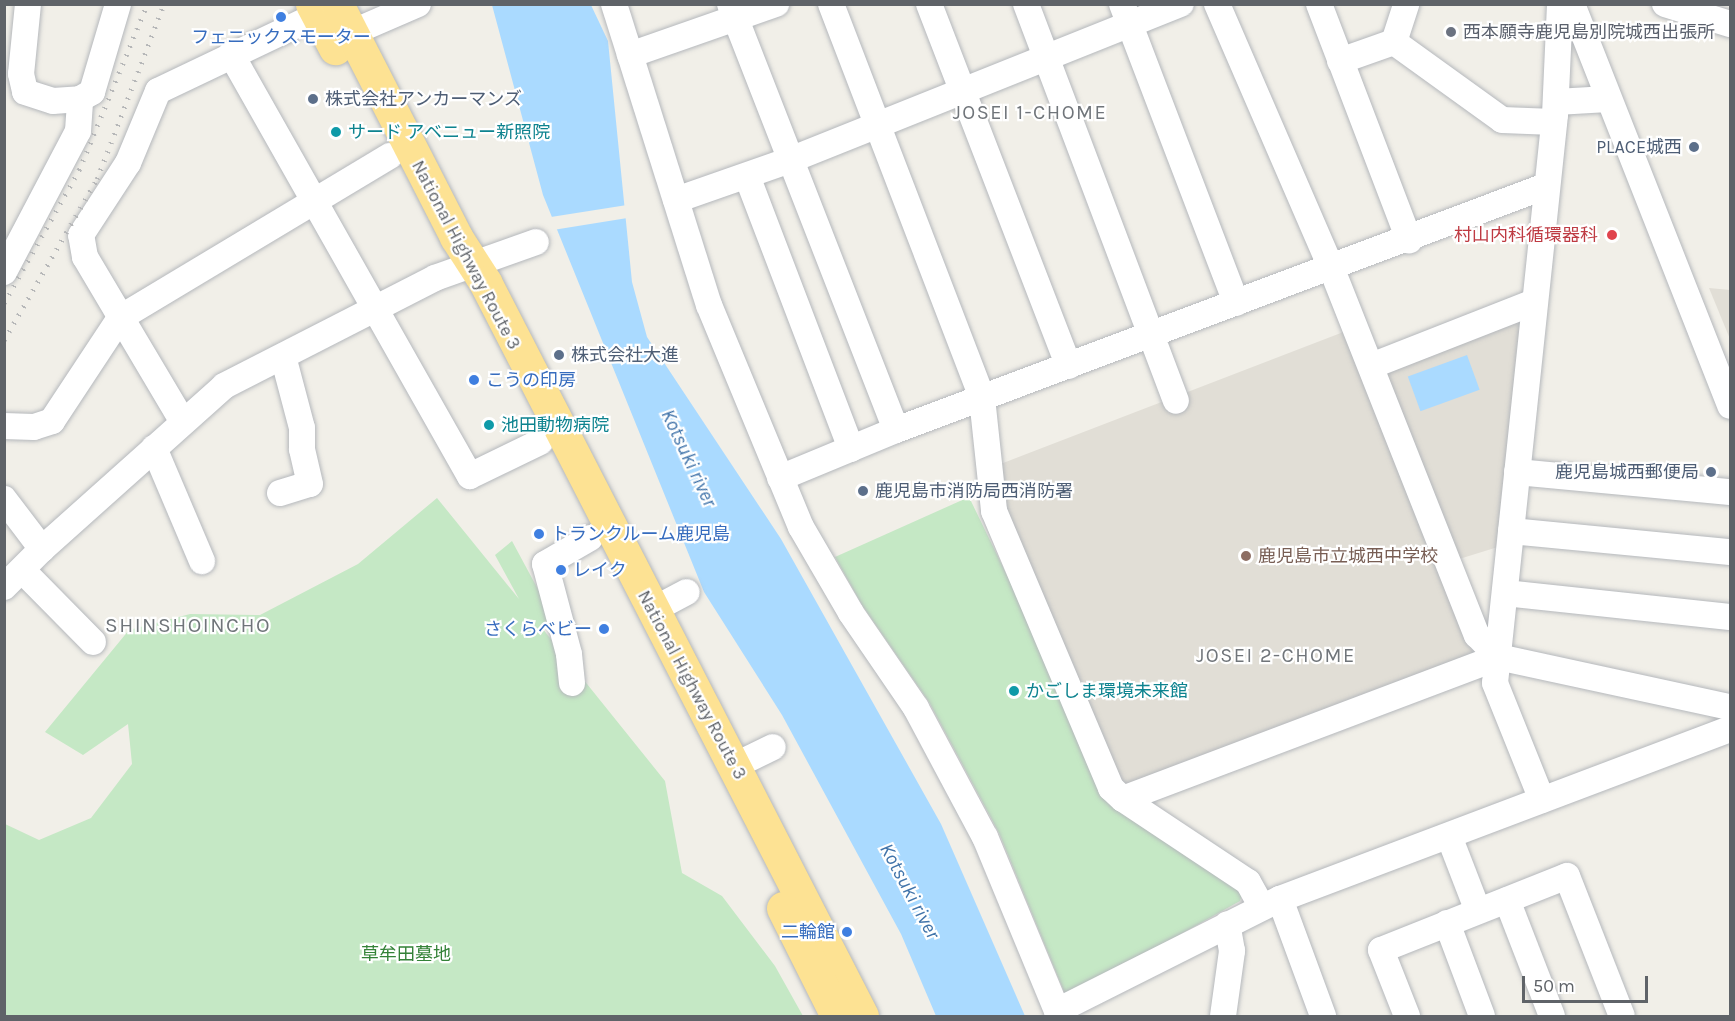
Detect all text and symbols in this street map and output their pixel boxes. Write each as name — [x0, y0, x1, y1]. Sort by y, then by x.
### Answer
marker: フェニックスモーター — [274, 10, 288, 24]
place label: 西本願寺鹿児島別院城西出張所 — [1463, 21, 1715, 43]
marker: 西本願寺鹿児島別院城西出張所 — [1444, 25, 1458, 39]
place label: フェニックスモーター — [191, 26, 371, 48]
place label: 株式会社アンカーマンズ — [325, 88, 523, 110]
marker: 株式会社アンカーマンズ — [306, 92, 320, 106]
district label: JOSEI 1-CHOME — [953, 100, 1107, 124]
place label: サード アベニュー新照院 — [348, 121, 550, 143]
marker: サード アベニュー新照院 — [329, 125, 343, 139]
place label: PLACE城西 — [1596, 136, 1682, 158]
marker: PLACE城西 — [1687, 140, 1701, 154]
street label: National Highway Route 3 — [407, 157, 525, 353]
place label: 村山内科循環器科 — [1454, 224, 1598, 246]
marker: 村山内科循環器科 — [1603, 226, 1621, 244]
place label: 株式会社大進 — [571, 344, 679, 366]
marker: 株式会社大進 — [552, 348, 566, 362]
place label: こうの印房 — [486, 369, 576, 391]
marker: こうの印房 — [467, 373, 481, 387]
water label: Kotsuki river — [656, 405, 722, 511]
place label: 池田動物病院 — [501, 414, 609, 436]
marker: 池田動物病院 — [482, 418, 496, 432]
place label: 鹿児島城西郵便局 — [1555, 461, 1699, 483]
marker: 鹿児島城西郵便局 — [1704, 465, 1718, 479]
place label: 鹿児島市消防局西消防署 — [875, 480, 1073, 502]
marker: 鹿児島市消防局西消防署 — [856, 484, 870, 498]
place label: トランクルーム鹿児島 — [551, 523, 731, 545]
marker: トランクルーム鹿児島 — [532, 527, 546, 541]
place label: 鹿児島市立城西中学校 — [1258, 545, 1438, 567]
marker: 鹿児島市立城西中学校 — [1239, 549, 1253, 563]
place label: レイク — [573, 559, 627, 581]
marker: レイク — [554, 563, 568, 577]
street label: National Highway Route 3 — [633, 587, 751, 783]
district label: SHINSHOINCHO — [105, 612, 271, 638]
place label: さくらベビー — [484, 618, 592, 640]
marker: さくらベビー — [597, 622, 611, 636]
district label: JOSEI 2-CHOME — [1196, 643, 1356, 667]
place label: かごしま環境未来館 — [1026, 680, 1188, 702]
marker: かごしま環境未来館 — [1007, 684, 1021, 698]
water label: Kotsuki river — [875, 839, 945, 943]
place label: 二輪館 — [781, 921, 835, 943]
marker: 二輪館 — [840, 925, 854, 939]
park label: 草牟田墓地 — [361, 943, 451, 965]
scale bar — [1525, 964, 1651, 1002]
text: 50 m — [1533, 975, 1575, 997]

